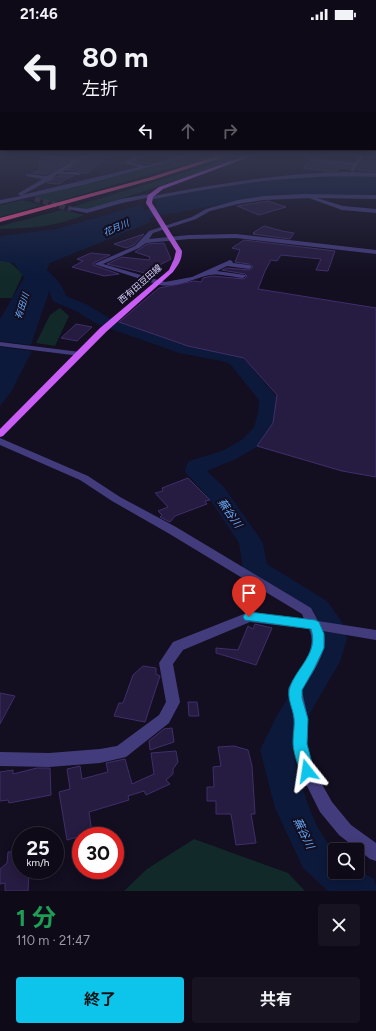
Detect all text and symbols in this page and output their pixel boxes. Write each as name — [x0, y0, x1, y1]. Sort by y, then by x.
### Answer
text: 21:46 — [20, 5, 58, 23]
text: 80 m — [82, 40, 148, 74]
icon: left — [16, 44, 68, 96]
text: 左折 — [82, 78, 118, 100]
icon: left — [135, 120, 157, 142]
icon: ahead — [177, 120, 199, 142]
icon: right — [219, 120, 241, 142]
water label: 花月川 — [101, 217, 131, 238]
street label: 西有田豆田線 — [116, 261, 164, 305]
water label: 有田川 — [12, 290, 31, 320]
water label: 蕪谷川 — [215, 496, 245, 531]
pin — [232, 576, 266, 617]
icon: arrive — [238, 582, 260, 604]
position arrow — [286, 750, 328, 792]
water label: 蕪谷川 — [290, 816, 317, 852]
speed limit sign: 30 — [72, 827, 124, 879]
text: 25 — [26, 836, 50, 860]
map controls — [328, 843, 364, 879]
button: search — [328, 843, 364, 879]
text: km/h — [27, 856, 49, 869]
text: 1 分 — [16, 903, 56, 932]
button: close — [318, 904, 360, 946]
text: 110 m · 21:47 — [16, 933, 90, 948]
button: 終了 — [16, 977, 184, 1023]
button: 共有 — [192, 977, 360, 1023]

